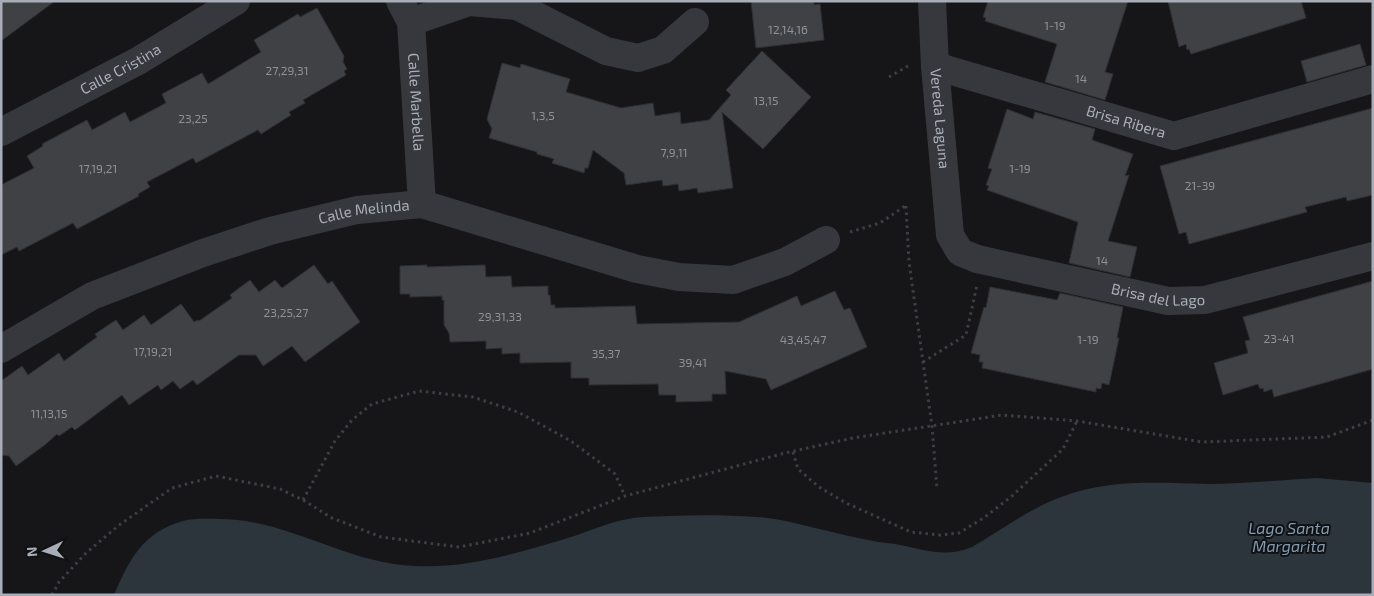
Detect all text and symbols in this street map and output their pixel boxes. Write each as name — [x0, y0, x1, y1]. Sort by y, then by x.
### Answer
house number: 1-19 — [1044, 18, 1066, 32]
house number: 12,14,16 — [768, 22, 808, 36]
street label: Calle Cristina — [77, 39, 164, 98]
street label: Calle Marbella — [405, 52, 429, 152]
house number: 27,29,31 — [266, 63, 308, 77]
street label: Vereda Laguna — [927, 68, 954, 170]
house number: 14 — [1075, 71, 1087, 85]
house number: 13,15 — [754, 93, 778, 107]
street label: Brisa Ribera — [1084, 101, 1168, 141]
house number: 1,3,5 — [531, 108, 555, 122]
house number: 23,25 — [178, 111, 208, 125]
house number: 7,9,11 — [661, 145, 687, 159]
house number: 17,19,21 — [79, 161, 117, 175]
house number: 1-19 — [1009, 161, 1031, 175]
house number: 21-39 — [1185, 178, 1215, 192]
street label: Calle Melinda — [316, 195, 410, 227]
house number: 14 — [1096, 253, 1108, 267]
street label: Brisa del Lago — [1110, 279, 1205, 309]
house number: 23,25,27 — [264, 305, 308, 319]
house number: 29,31,33 — [478, 309, 522, 323]
house number: 23-41 — [1264, 331, 1294, 345]
house number: 43,45,47 — [780, 332, 826, 346]
house number: 1-19 — [1077, 332, 1099, 346]
house number: 17,19,21 — [134, 344, 172, 358]
house number: 35,37 — [592, 346, 620, 360]
house number: 39,41 — [679, 355, 707, 369]
house number: 11,13,15 — [31, 406, 67, 420]
water label: Lago Santa Margarita — [1248, 518, 1330, 555]
north arrow — [20, 526, 70, 576]
text: N — [23, 546, 40, 558]

